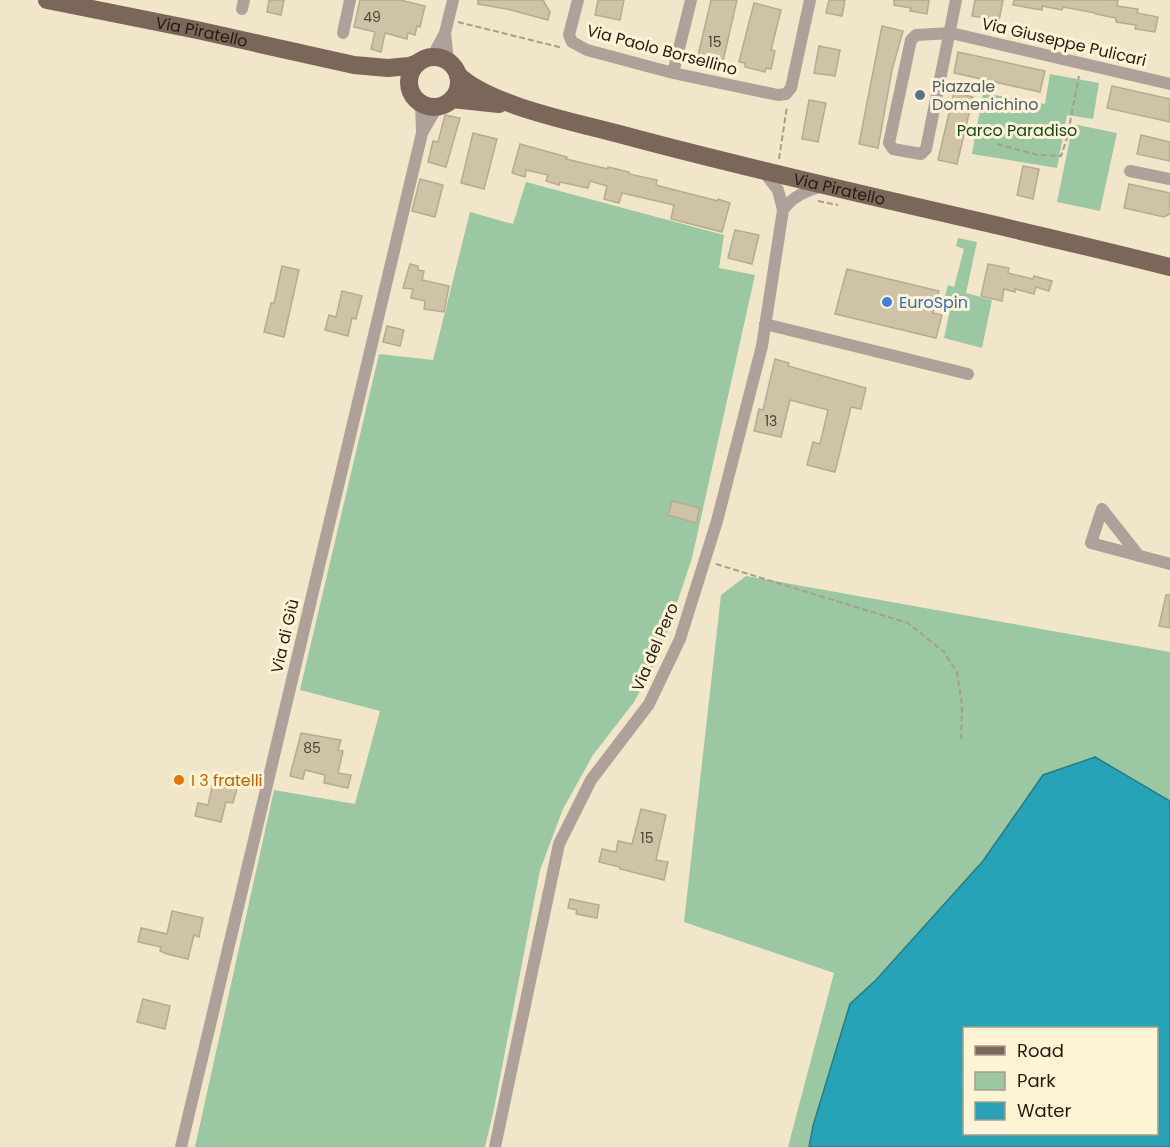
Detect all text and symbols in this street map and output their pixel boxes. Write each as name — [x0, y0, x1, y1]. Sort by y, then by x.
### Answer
house number: 49 — [363, 7, 381, 27]
street label: Via Piratello — [154, 11, 250, 53]
street label: Via Giuseppe Pulicari — [979, 12, 1149, 72]
street label: Via Paolo Borsellino — [584, 19, 740, 81]
house number: 15 — [708, 32, 722, 52]
place label: Piazzale Domenichino — [932, 75, 1039, 116]
marker: Piazzale Domenichino — [913, 88, 927, 102]
park label: Parco Paradiso — [957, 119, 1077, 142]
street label: Via Piratello — [791, 167, 888, 211]
place label: EuroSpin — [899, 291, 968, 314]
marker: EuroSpin — [880, 295, 894, 309]
house number: 13 — [765, 411, 777, 431]
street label: Via di Giù — [265, 597, 305, 675]
street label: Via del Pero — [626, 599, 684, 695]
house number: 85 — [303, 738, 321, 758]
place label: I 3 fratelli — [191, 769, 263, 792]
marker: I 3 fratelli — [172, 773, 186, 787]
house number: 15 — [640, 828, 654, 848]
legend — [963, 1027, 1158, 1135]
text: Road — [1017, 1038, 1064, 1063]
text: Park — [1017, 1068, 1056, 1093]
text: Water — [1017, 1098, 1071, 1123]

